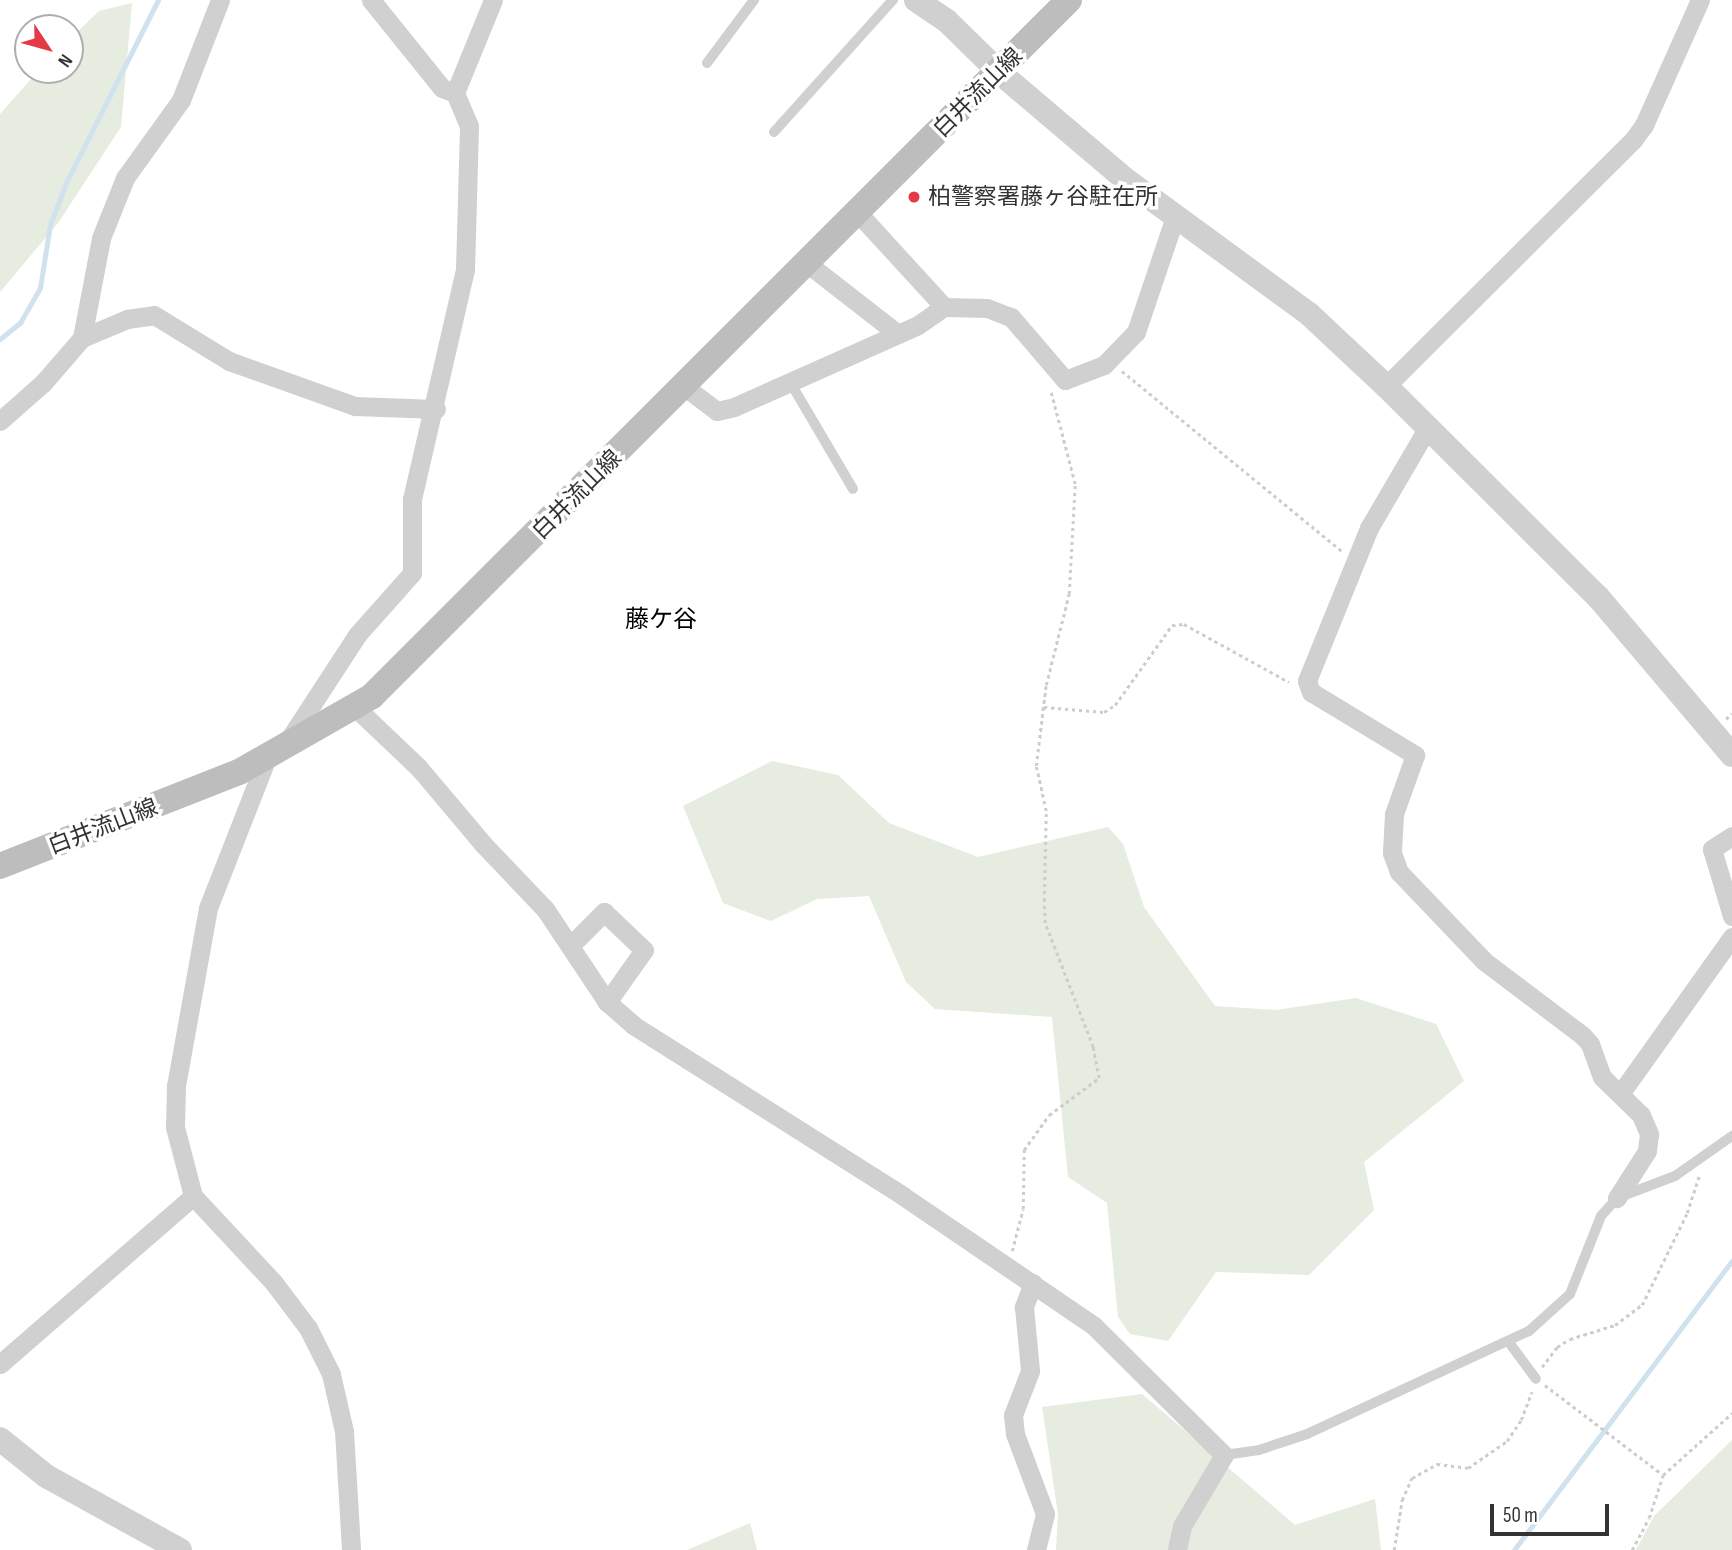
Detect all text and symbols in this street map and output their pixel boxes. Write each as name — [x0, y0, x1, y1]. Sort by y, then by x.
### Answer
north arrow — [14, 14, 84, 84]
street label: 白井流山線 — [928, 43, 1028, 143]
text: N — [52, 50, 77, 71]
place label: 柏警察署藤ヶ谷駐在所 — [928, 183, 1158, 211]
marker: 柏警察署藤ヶ谷駐在所 — [906, 189, 922, 205]
street label: 白井流山線 — [527, 445, 627, 545]
district label: 藤ケ谷 — [625, 606, 697, 634]
street label: 白井流山線 — [44, 794, 162, 860]
scale bar — [1494, 1490, 1613, 1534]
text: 50 m — [1503, 1503, 1538, 1528]

